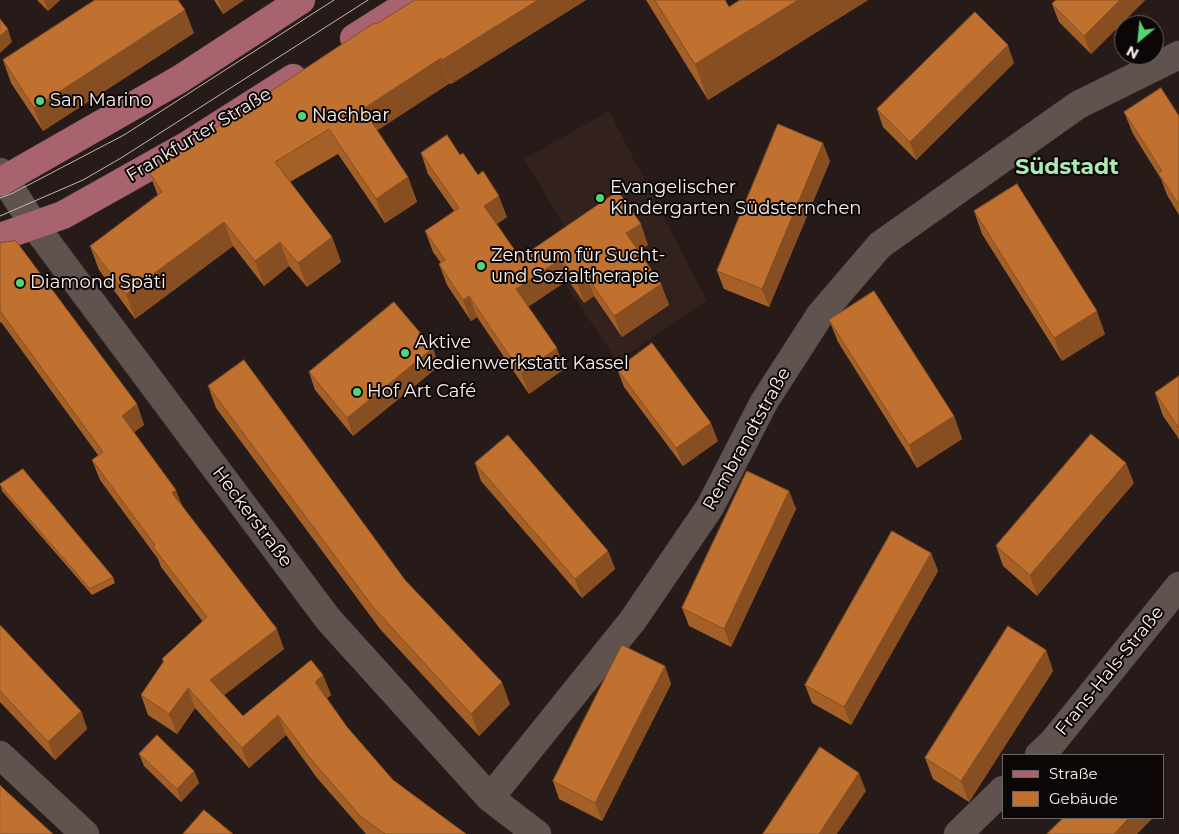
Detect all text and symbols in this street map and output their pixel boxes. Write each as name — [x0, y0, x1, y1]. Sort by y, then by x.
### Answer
north arrow — [1114, 15, 1164, 65]
text: N — [1123, 42, 1142, 63]
street label: Frankfurter Straße — [123, 83, 275, 187]
place label: San Marino — [50, 90, 152, 112]
marker: San Marino — [34, 95, 46, 107]
place label: Nachbar — [312, 105, 389, 127]
marker: Nachbar — [296, 110, 308, 122]
district label: Südstadt — [1015, 155, 1119, 181]
place label: Evangelischer Kindergarten Südsternchen — [610, 177, 861, 220]
marker: Evangelischer Kindergarten Südsternchen — [594, 192, 606, 204]
place label: Zentrum für Sucht- und Sozialtherapie — [491, 245, 665, 288]
marker: Zentrum für Sucht- und Sozialtherapie — [475, 260, 487, 272]
place label: Diamond Späti — [30, 272, 166, 294]
marker: Diamond Späti — [14, 277, 26, 289]
place label: Aktive Medienwerkstatt Kassel — [415, 332, 629, 374]
marker: Aktive Medienwerkstatt Kassel — [399, 347, 411, 359]
street label: Rembrandtstraße — [699, 364, 795, 514]
place label: Hof Art Café — [367, 381, 476, 403]
marker: Hof Art Café — [351, 386, 363, 398]
street label: Heckerstraße — [207, 463, 297, 571]
street label: Frans-Hals-Straße — [1051, 602, 1169, 740]
legend — [1002, 754, 1164, 819]
text: Straße — [1049, 764, 1098, 783]
text: Gebäude — [1049, 789, 1118, 808]

